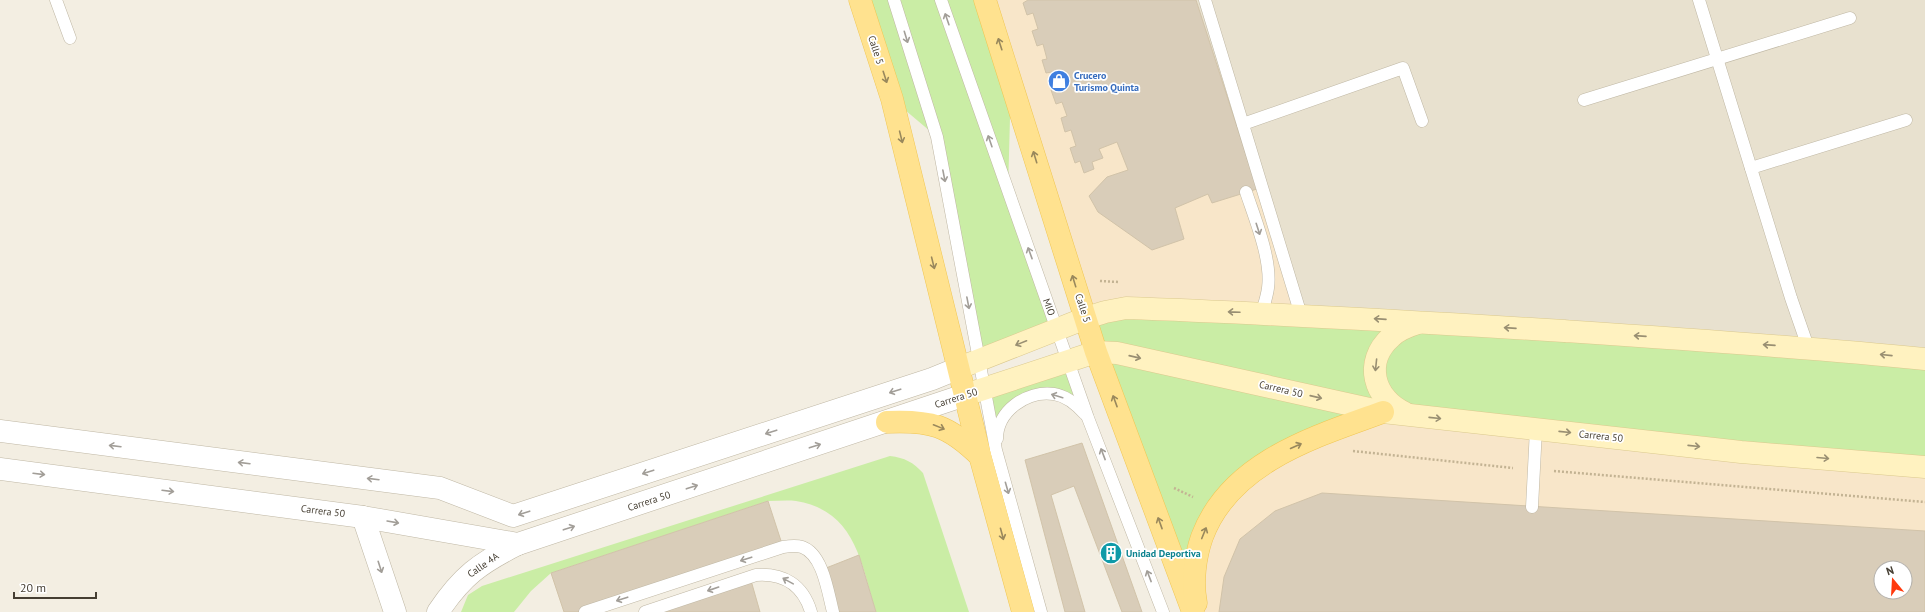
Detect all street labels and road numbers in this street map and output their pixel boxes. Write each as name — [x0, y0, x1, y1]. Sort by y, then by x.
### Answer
street label: Calle 5 — [865, 34, 887, 66]
street label: Calle 5 — [1072, 292, 1094, 324]
street label: MIO — [1040, 296, 1058, 318]
street label: Carrera 50 — [1258, 378, 1305, 400]
street label: Carrera 50 — [933, 385, 980, 411]
street label: Carrera 50 — [1578, 427, 1624, 445]
street label: Carrera 50 — [626, 488, 673, 514]
street label: Carrera 50 — [300, 502, 346, 520]
street label: Calle 4A — [465, 549, 501, 580]

